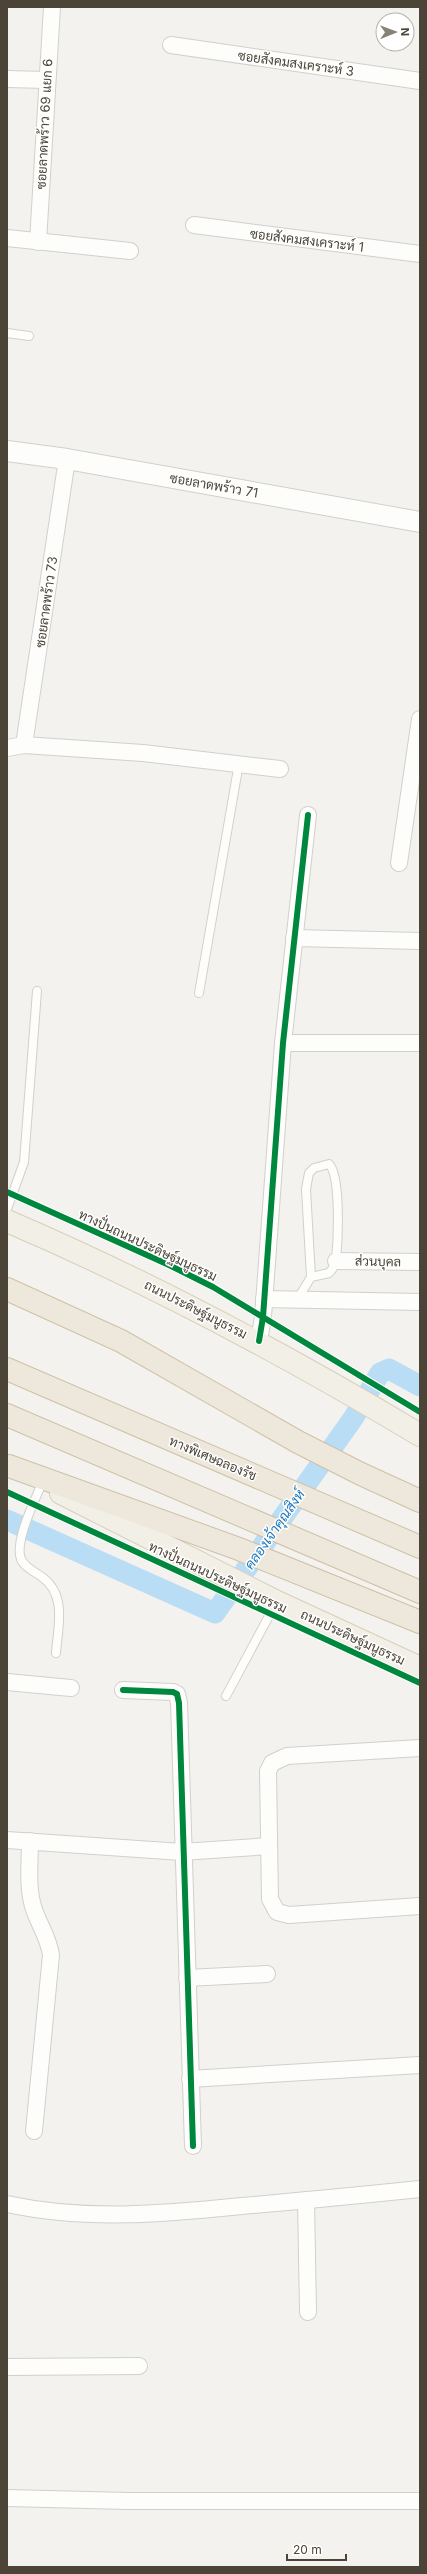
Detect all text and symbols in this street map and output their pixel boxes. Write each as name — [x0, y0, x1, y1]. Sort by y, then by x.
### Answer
north arrow — [375, 12, 415, 52]
text: N — [398, 28, 412, 36]
street label: ซอยสังคมสงเคราะห์ 3 — [237, 46, 355, 79]
street label: ซอยลาดพร้าว 69 แยก 6 — [32, 58, 55, 190]
street label: ซอยสังคมสงเคราะห์ 1 — [249, 224, 365, 255]
street label: ซอยลาดพร้าว 71 — [169, 468, 260, 501]
street label: ซอยลาดพร้าว 73 — [31, 555, 60, 649]
street label: ทางปั่นถนนประดิษฐ์มนูธรรม — [75, 1203, 221, 1286]
street label: ส่วนบุคล — [355, 1253, 401, 1271]
street label: ถนนประดิษฐ์มนูธรรม — [141, 1275, 251, 1344]
street label: ทางพิเศษฉลองรัช — [167, 1432, 259, 1484]
water label: คลองเจ้าคุณสิงห์ — [240, 1484, 311, 1573]
street label: ทางปั่นถนนประดิษฐ์มนูธรรม — [145, 1535, 291, 1618]
street label: ถนนประดิษฐ์มนูธรรม — [297, 1605, 408, 1670]
scale bar — [287, 2536, 346, 2562]
text: 20 m — [293, 2542, 322, 2557]

